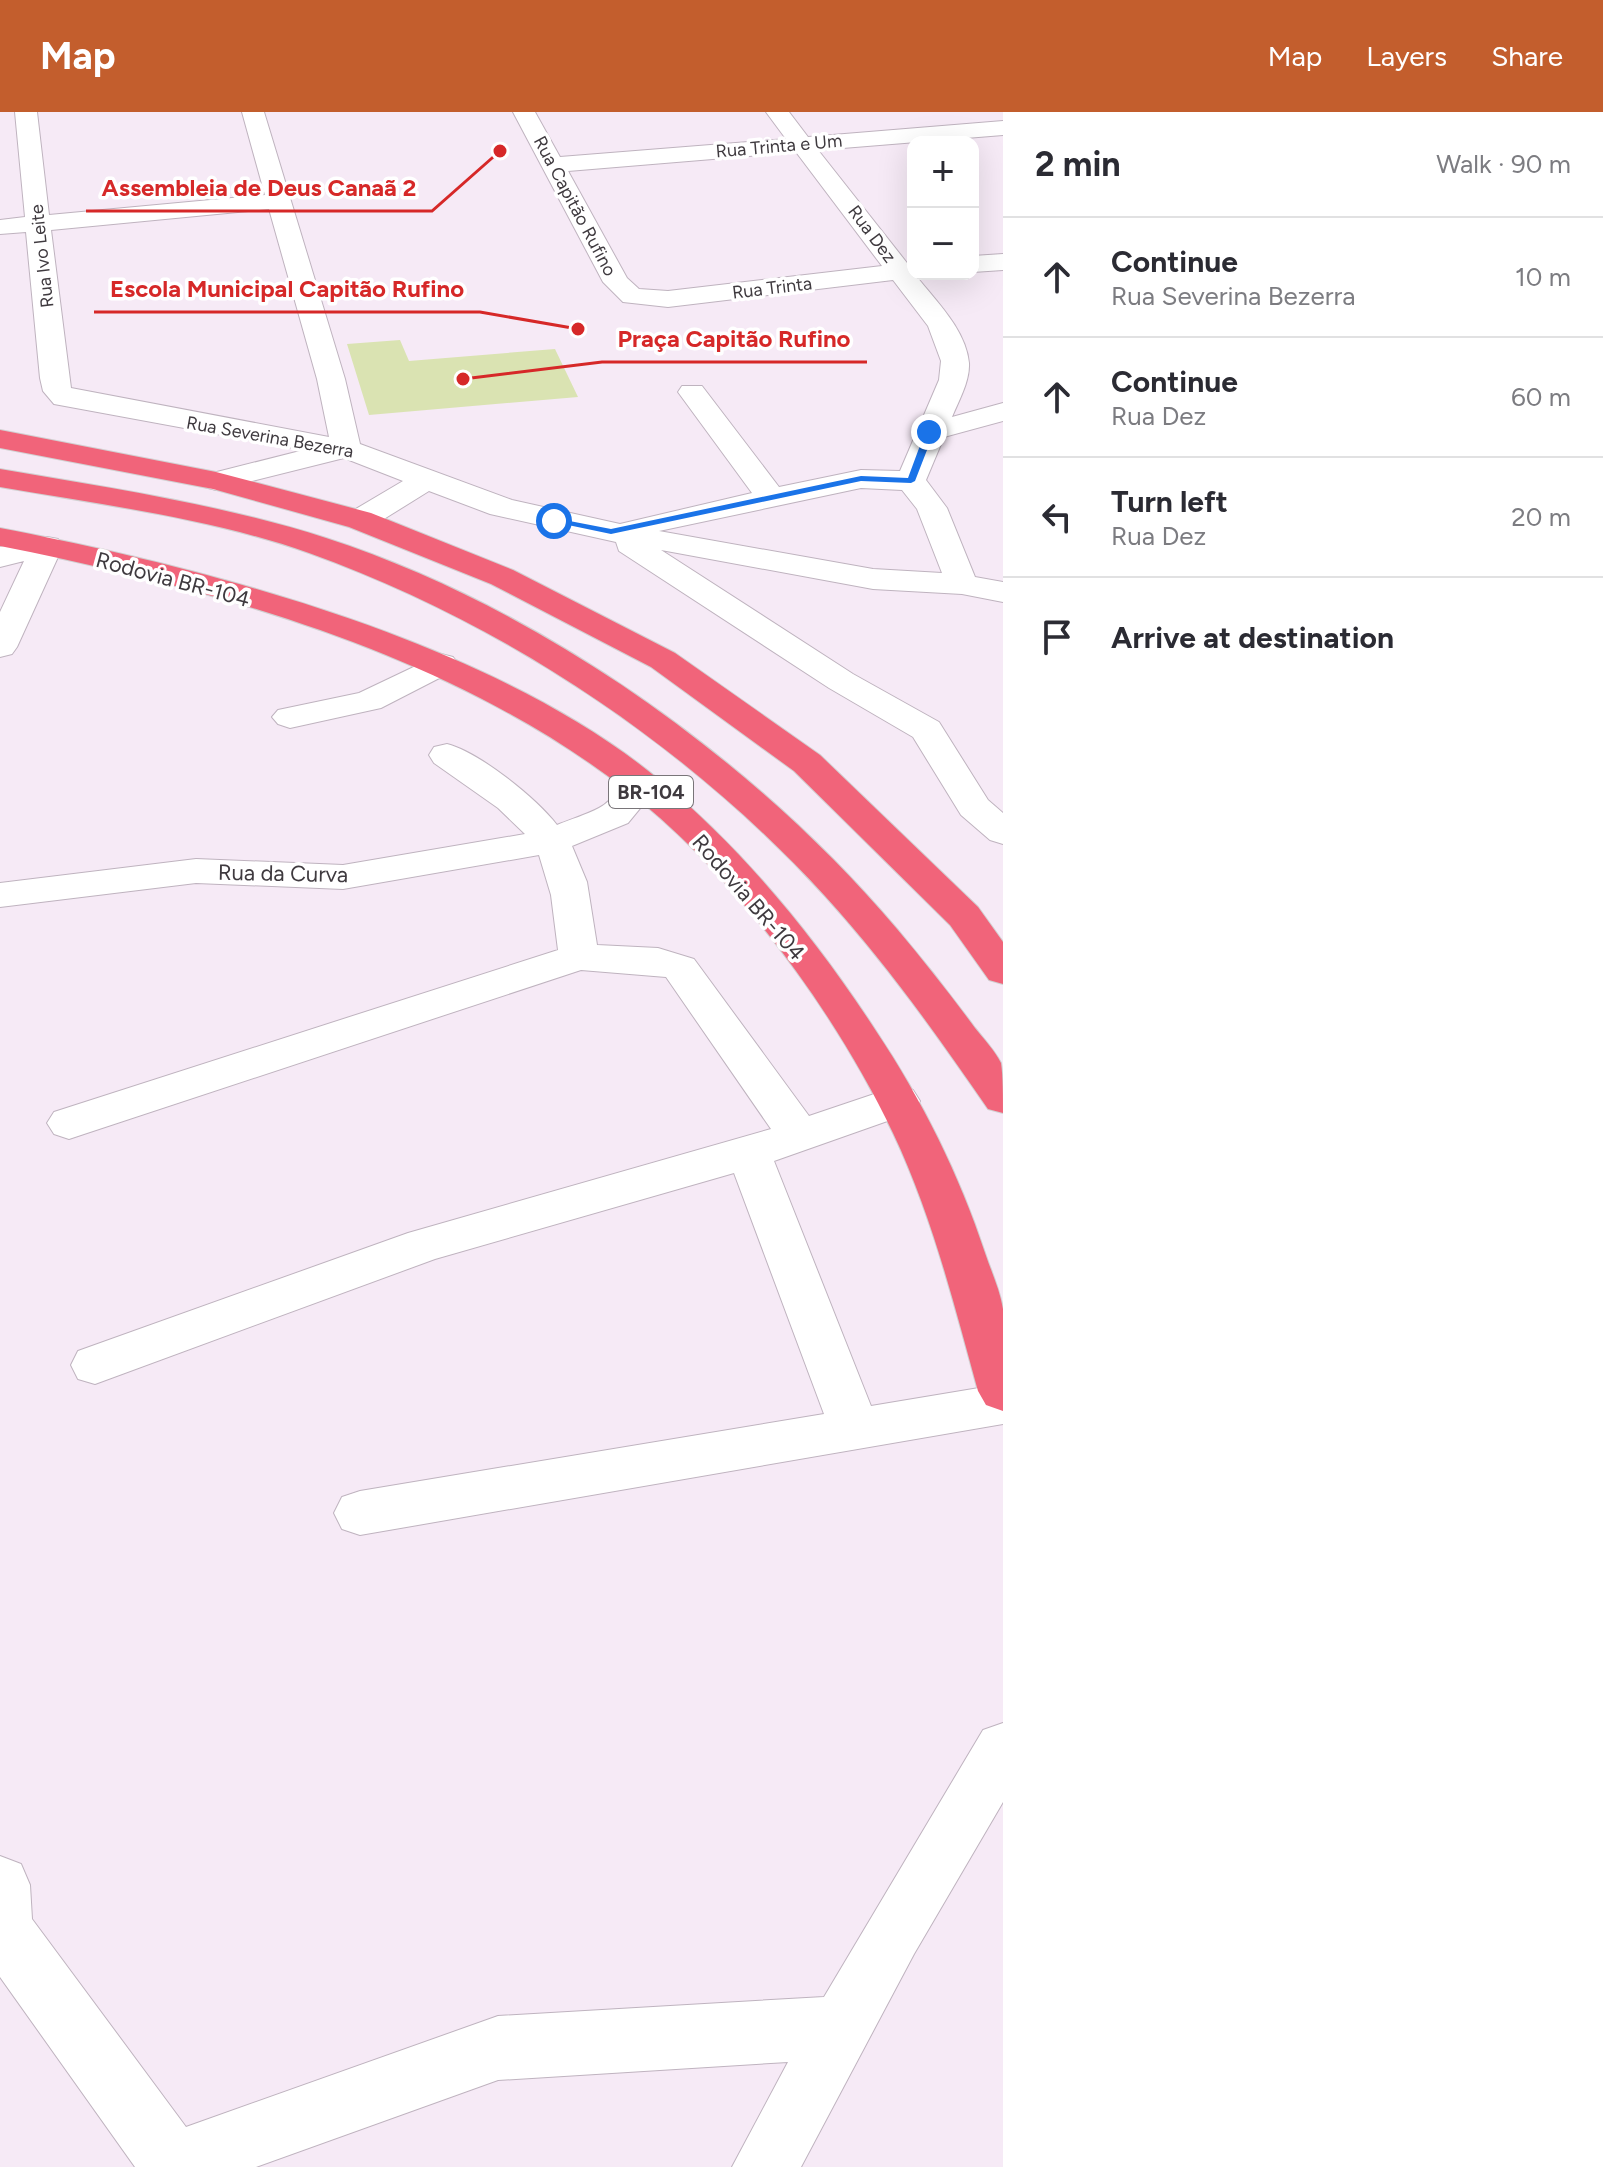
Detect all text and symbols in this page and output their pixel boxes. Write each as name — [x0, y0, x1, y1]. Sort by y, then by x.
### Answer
text: Map — [40, 33, 116, 79]
text: Map — [1268, 39, 1322, 73]
text: Layers — [1366, 39, 1447, 73]
text: Share — [1491, 39, 1563, 73]
street label: Rua Trinta e Um — [715, 130, 843, 162]
street label: Rua Capitão Rufino — [529, 132, 621, 280]
map controls — [907, 136, 979, 280]
button: + — [907, 136, 979, 208]
text: 2 min — [1035, 144, 1121, 185]
text: Walk · 90 m — [1436, 148, 1571, 180]
callout: Assembleia de Deus Canaã 2 — [86, 163, 432, 211]
text: Assembleia de Deus Canaã 2 — [102, 173, 416, 202]
street label: Rua Dez — [843, 201, 901, 267]
street label: Rua Ivo Leite — [26, 203, 58, 309]
button: − — [907, 208, 979, 280]
text: Continue — [1111, 243, 1238, 280]
icon: ahead — [1035, 255, 1079, 299]
text: 10 m — [1515, 261, 1571, 293]
callout: Escola Municipal Capitão Rufino — [94, 264, 480, 312]
street label: Rua Trinta — [731, 272, 813, 304]
text: Escola Municipal Capitão Rufino — [110, 274, 464, 303]
text: Rua Severina Bezerra — [1111, 280, 1356, 312]
callout: Praça Capitão Rufino — [602, 314, 867, 362]
text: Praça Capitão Rufino — [618, 324, 851, 353]
text: Continue — [1111, 363, 1238, 400]
icon: ahead — [1035, 375, 1079, 419]
text: 60 m — [1511, 381, 1571, 413]
text: Rua Dez — [1111, 400, 1206, 432]
street label: Rua Severina Bezerra — [185, 411, 355, 463]
route end — [911, 414, 947, 450]
text: Turn left — [1111, 483, 1228, 520]
icon: left — [1035, 495, 1079, 539]
text: 20 m — [1511, 501, 1571, 533]
route start — [536, 503, 572, 539]
text: Rua Dez — [1111, 520, 1206, 552]
street label: Rodovia BR-104 — [93, 546, 253, 613]
icon: arrive — [1035, 615, 1079, 659]
text: Arrive at destination — [1111, 619, 1394, 656]
road number: BR-104 — [609, 776, 693, 808]
street label: Rodovia BR-104 — [686, 829, 811, 966]
street label: Rua da Curva — [218, 859, 348, 888]

